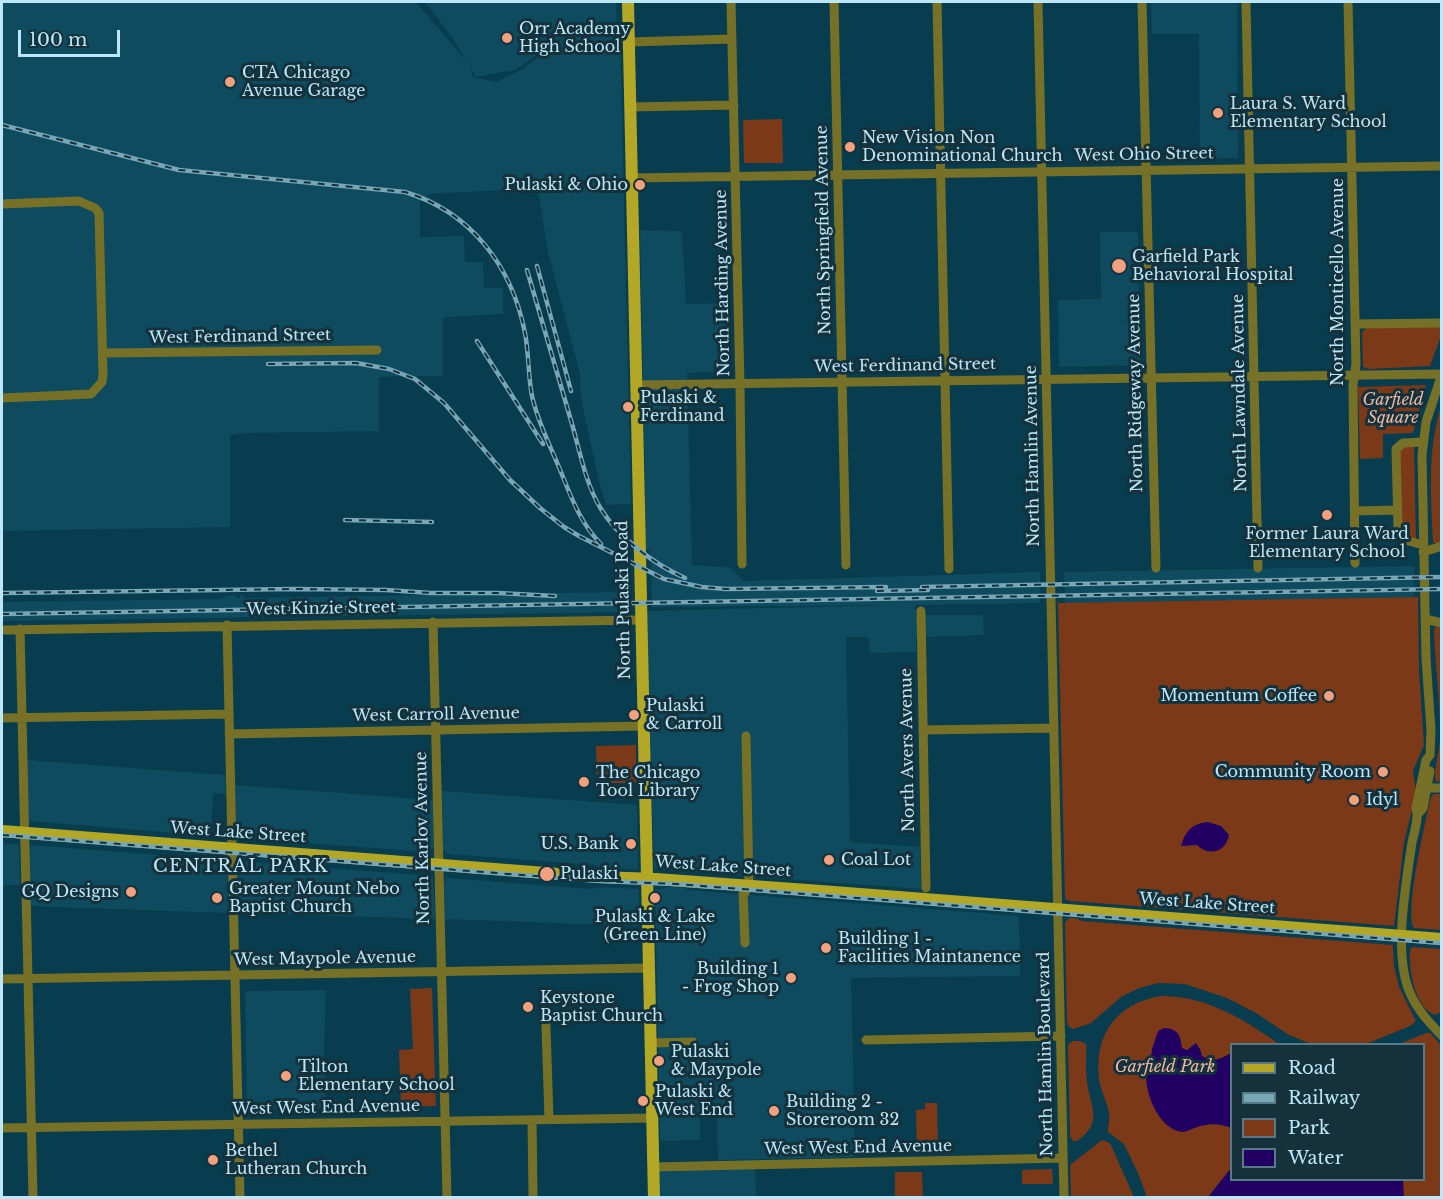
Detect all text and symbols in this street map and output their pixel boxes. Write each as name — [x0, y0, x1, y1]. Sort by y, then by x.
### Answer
scale bar — [21, 18, 123, 56]
place label: Orr Academy High School — [519, 19, 631, 57]
text: 100 m — [29, 29, 87, 51]
marker: Orr Academy High School — [500, 31, 514, 45]
place label: CTA Chicago Avenue Garage — [242, 63, 365, 101]
marker: CTA Chicago Avenue Garage — [223, 75, 237, 89]
place label: Laura S. Ward Elementary School — [1230, 94, 1387, 132]
marker: Laura S. Ward Elementary School — [1211, 106, 1225, 120]
street label: North Springfield Avenue — [813, 125, 835, 335]
place label: New Vision Non Denominational Church — [862, 128, 1063, 166]
marker: New Vision Non Denominational Church — [843, 140, 857, 154]
street label: West Ohio Street — [1074, 144, 1214, 166]
place label: Pulaski & Ohio — [505, 175, 628, 195]
marker: Pulaski & Ohio — [633, 178, 647, 192]
street label: North Monticello Avenue — [1328, 178, 1348, 386]
street label: North Harding Avenue — [712, 189, 734, 377]
place label: Garfield Park Behavioral Hospital — [1132, 247, 1293, 285]
marker: Garfield Park Behavioral Hospital — [1110, 257, 1128, 275]
street label: North Ridgeway Avenue — [1125, 293, 1147, 493]
street label: North Lawndale Avenue — [1229, 294, 1251, 492]
street label: West Ferdinand Street — [149, 326, 331, 348]
street label: West Ferdinand Street — [814, 355, 996, 377]
street label: North Hamlin Avenue — [1022, 365, 1044, 547]
place label: Pulaski & Ferdinand — [640, 388, 725, 426]
park label: Garfield Square — [1362, 390, 1424, 428]
marker: Pulaski & Ferdinand — [621, 400, 635, 414]
marker: Former Laura Ward Elementary School — [1320, 508, 1334, 522]
street label: North Pulaski Road — [613, 520, 635, 680]
place label: Former Laura Ward Elementary School — [1245, 524, 1409, 562]
street label: West Kinzie Street — [246, 598, 396, 620]
street label: North Avers Avenue — [897, 668, 919, 832]
place label: Momentum Coffee — [1161, 686, 1317, 706]
marker: Momentum Coffee — [1322, 689, 1336, 703]
place label: Pulaski & Carroll — [646, 696, 722, 734]
street label: West Carroll Avenue — [352, 704, 520, 726]
marker: Pulaski & Carroll — [627, 708, 641, 722]
street label: North Karlov Avenue — [412, 751, 434, 925]
place label: Community Room — [1215, 762, 1371, 782]
place label: The Chicago Tool Library — [596, 763, 700, 801]
marker: Community Room — [1376, 765, 1390, 779]
marker: The Chicago Tool Library — [577, 775, 591, 789]
place label: Idyl — [1366, 790, 1398, 810]
marker: Idyl — [1347, 793, 1361, 807]
street label: West Lake Street — [169, 819, 307, 847]
place label: U.S. Bank — [540, 834, 619, 854]
marker: U.S. Bank — [624, 837, 638, 851]
place label: Coal Lot — [841, 850, 911, 870]
street label: West Lake Street — [654, 853, 792, 881]
marker: Coal Lot — [822, 853, 836, 867]
district label: CENTRAL PARK — [153, 856, 329, 878]
place label: Pulaski — [560, 864, 618, 884]
marker: Pulaski — [538, 865, 556, 883]
place label: Greater Mount Nebo Baptist Church — [229, 879, 400, 917]
place label: GQ Designs — [21, 882, 119, 902]
marker: GQ Designs — [124, 885, 138, 899]
street label: West Lake Street — [1138, 890, 1276, 918]
marker: Greater Mount Nebo Baptist Church — [210, 891, 224, 905]
marker: Pulaski & Lake (Green Line) — [648, 891, 662, 905]
place label: Pulaski & Lake (Green Line) — [595, 907, 715, 945]
place label: Building 1 - Facilities Maintanence — [838, 929, 1021, 967]
marker: Building 1 - Facilities Maintanence — [819, 941, 833, 955]
street label: West Maypole Avenue — [234, 948, 416, 970]
street label: North Hamlin Boulevard — [1035, 951, 1057, 1157]
place label: Building 1 - Frog Shop — [682, 959, 779, 997]
marker: Building 1 - Frog Shop — [784, 971, 798, 985]
place label: Keystone Baptist Church — [540, 988, 663, 1026]
marker: Keystone Baptist Church — [521, 1000, 535, 1014]
place label: Pulaski & Maypole — [671, 1042, 762, 1080]
legend — [1230, 1043, 1425, 1181]
marker: Pulaski & Maypole — [652, 1054, 666, 1068]
place label: Tilton Elementary School — [298, 1057, 455, 1095]
park label: Garfield Park — [1115, 1057, 1215, 1077]
text: Road — [1288, 1057, 1336, 1079]
marker: Tilton Elementary School — [279, 1069, 293, 1083]
place label: Pulaski & West End — [655, 1082, 733, 1120]
text: Railway — [1288, 1087, 1360, 1109]
place label: Building 2 - Storeroom 32 — [786, 1092, 899, 1130]
marker: Pulaski & West End — [636, 1094, 650, 1108]
street label: West West End Avenue — [232, 1097, 420, 1119]
marker: Building 2 - Storeroom 32 — [767, 1104, 781, 1118]
text: Park — [1288, 1117, 1330, 1139]
street label: West West End Avenue — [764, 1137, 952, 1159]
place label: Bethel Lutheran Church — [225, 1141, 367, 1179]
text: Water — [1288, 1147, 1343, 1169]
marker: Bethel Lutheran Church — [206, 1153, 220, 1167]

